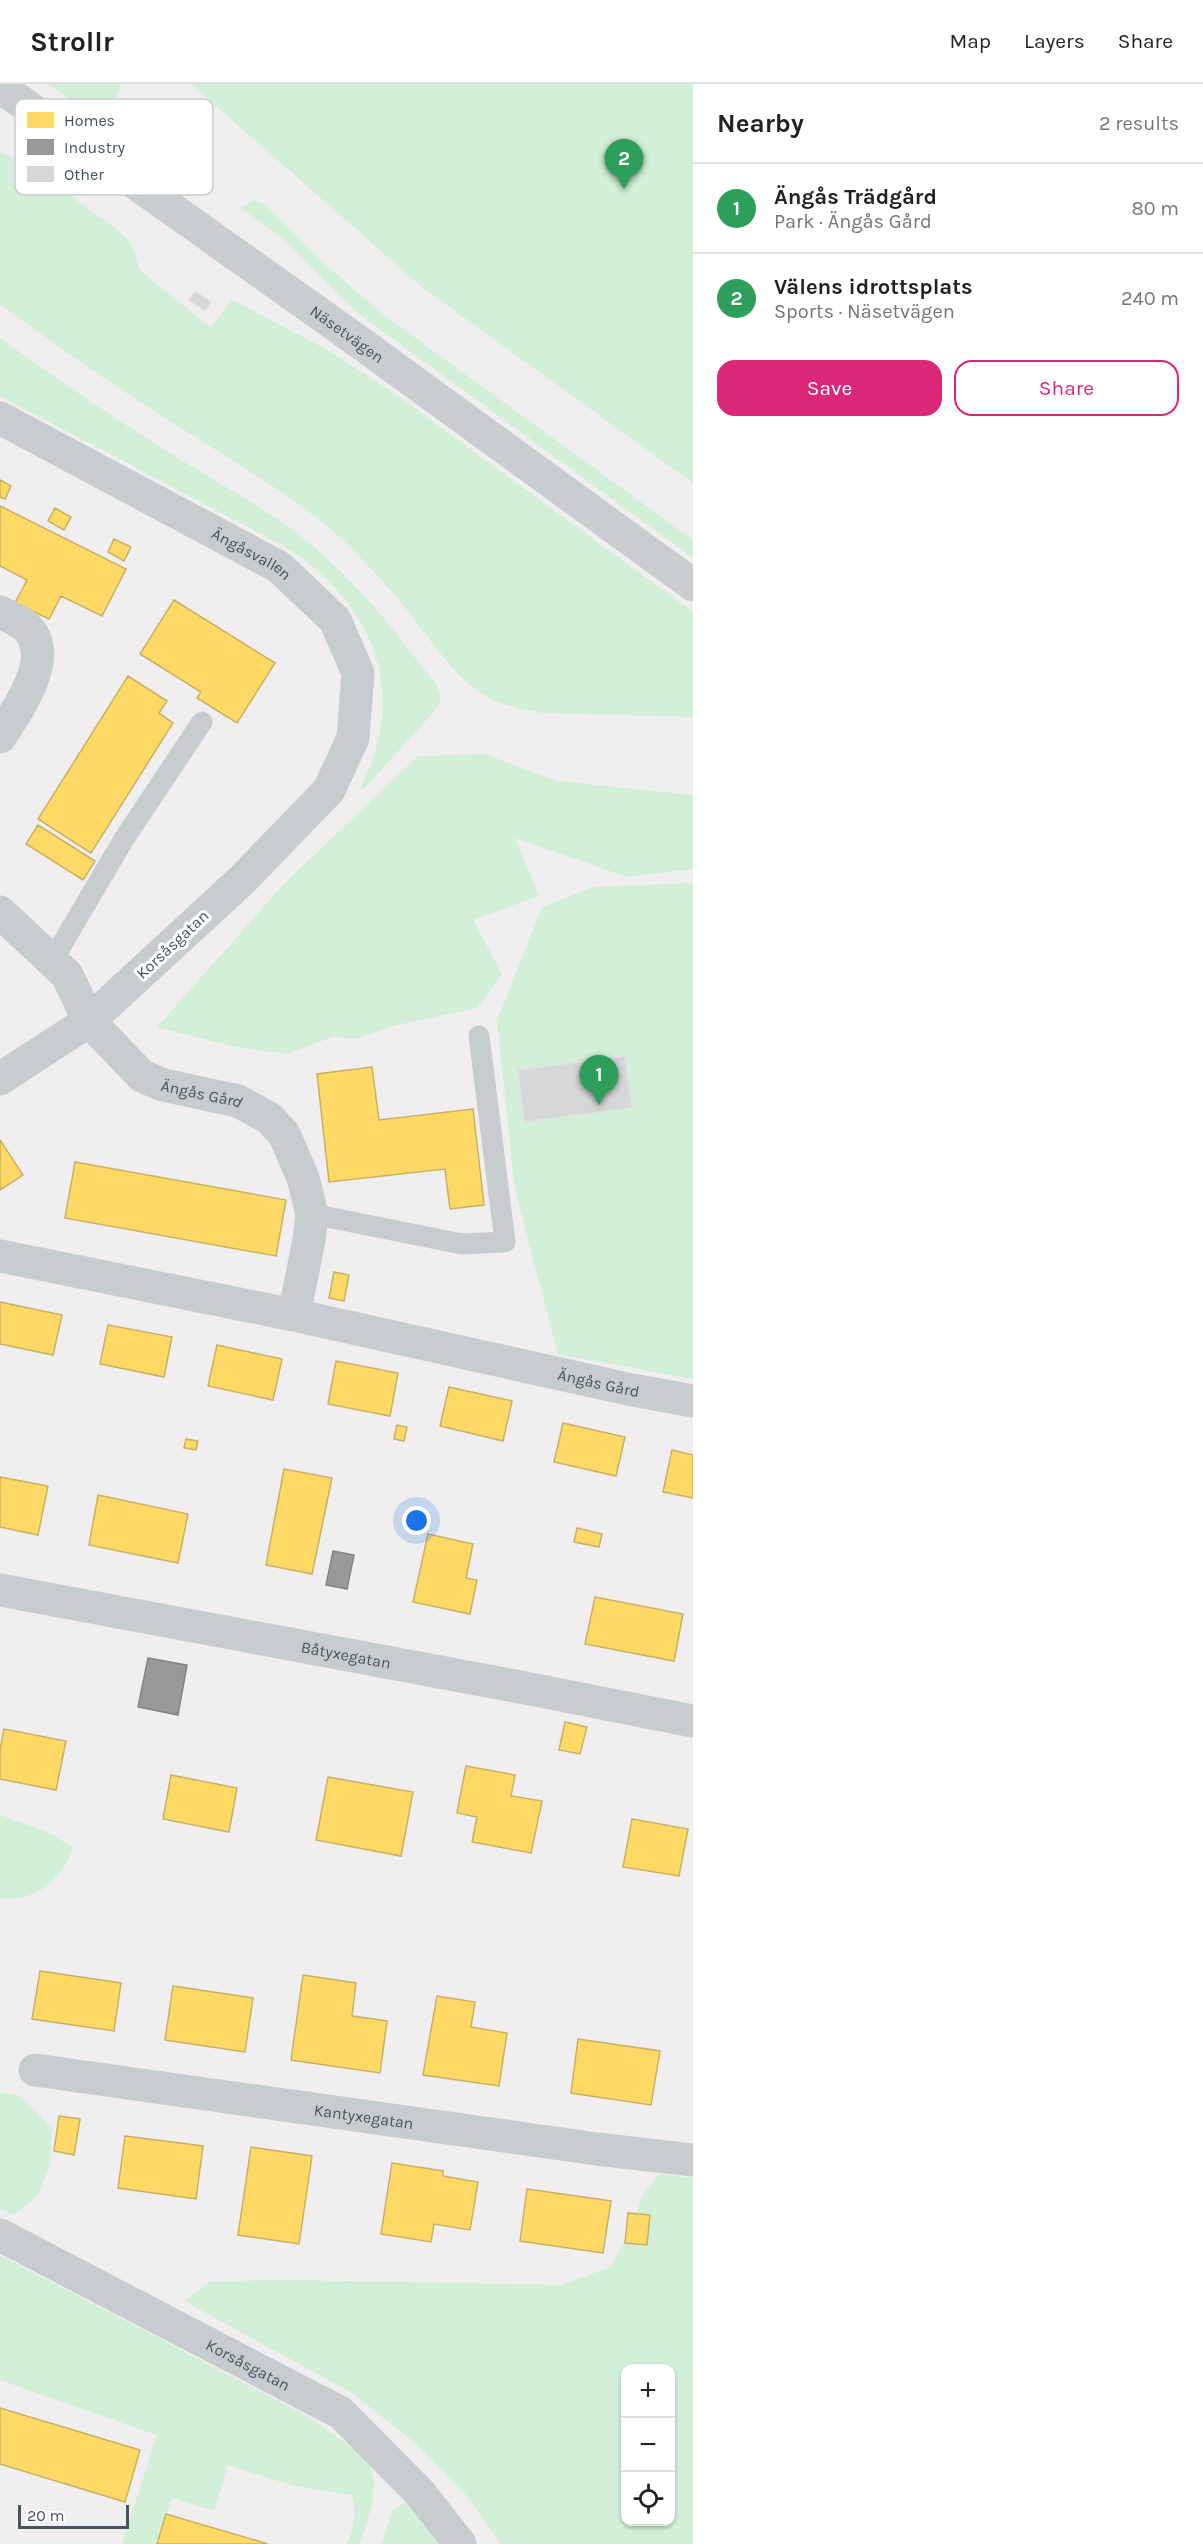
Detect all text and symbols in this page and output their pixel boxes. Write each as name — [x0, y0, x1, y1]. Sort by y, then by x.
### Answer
text: Strollr — [30, 25, 114, 58]
text: Map — [949, 29, 991, 53]
text: Layers — [1024, 29, 1085, 53]
text: Share — [1118, 29, 1173, 53]
legend — [15, 99, 213, 195]
text: Nearby — [717, 108, 804, 139]
text: Homes — [64, 111, 115, 130]
text: 2 results — [1099, 112, 1179, 135]
text: Industry — [64, 138, 126, 157]
pin: 2 — [604, 140, 644, 189]
text: Other — [64, 165, 104, 184]
text: Ängås Trädgård — [774, 184, 937, 210]
text: 1 — [733, 197, 740, 220]
text: 80 m — [1131, 197, 1179, 220]
text: Park · Ängås Gård — [774, 210, 932, 233]
text: Välens idrottsplats — [774, 274, 973, 300]
text: 2 — [730, 287, 743, 310]
text: 240 m — [1121, 287, 1179, 310]
text: Sports · Näsetvägen — [774, 300, 955, 323]
street label: Näsetvägen — [306, 301, 388, 367]
button: Save — [717, 360, 942, 416]
button: Share — [954, 360, 1179, 416]
street label: Ängåsvallen — [208, 524, 295, 584]
street label: Korsåsgatan — [132, 906, 213, 983]
pin: 1 — [580, 1056, 618, 1105]
street label: Ängås Gård — [159, 1076, 247, 1112]
street label: Ängås Gård — [556, 1365, 641, 1401]
your location — [402, 1506, 431, 1535]
street label: Båtyxegatan — [299, 1637, 392, 1673]
street label: Kantyxegatan — [313, 2100, 415, 2133]
street label: Korsåsgatan — [203, 2335, 293, 2395]
map controls — [621, 2364, 675, 2526]
button: + — [621, 2364, 675, 2418]
button: − — [621, 2418, 675, 2472]
button: locate — [621, 2472, 675, 2526]
scale bar — [18, 2502, 129, 2530]
text: 20 m — [27, 2506, 65, 2525]

